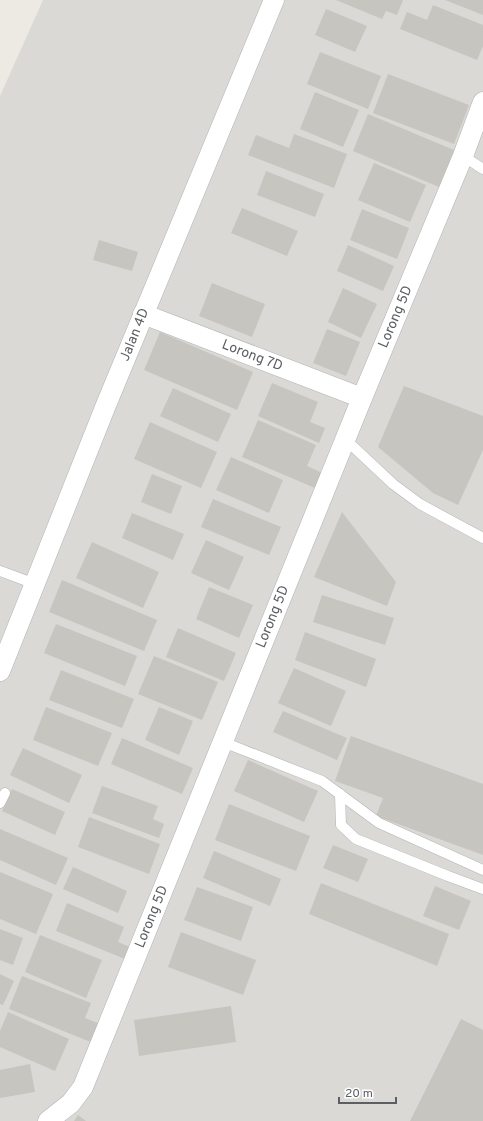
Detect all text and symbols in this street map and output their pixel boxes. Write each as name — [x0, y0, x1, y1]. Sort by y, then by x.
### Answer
street label: Lorong 5D — [375, 283, 417, 351]
street label: Jalan 4D — [117, 306, 153, 364]
street label: Lorong 7D — [219, 337, 285, 375]
street label: Lorong 5D — [253, 583, 293, 651]
street label: Lorong 5D — [132, 883, 172, 951]
scale bar — [339, 1079, 396, 1105]
text: 20 m — [345, 1086, 373, 1102]

